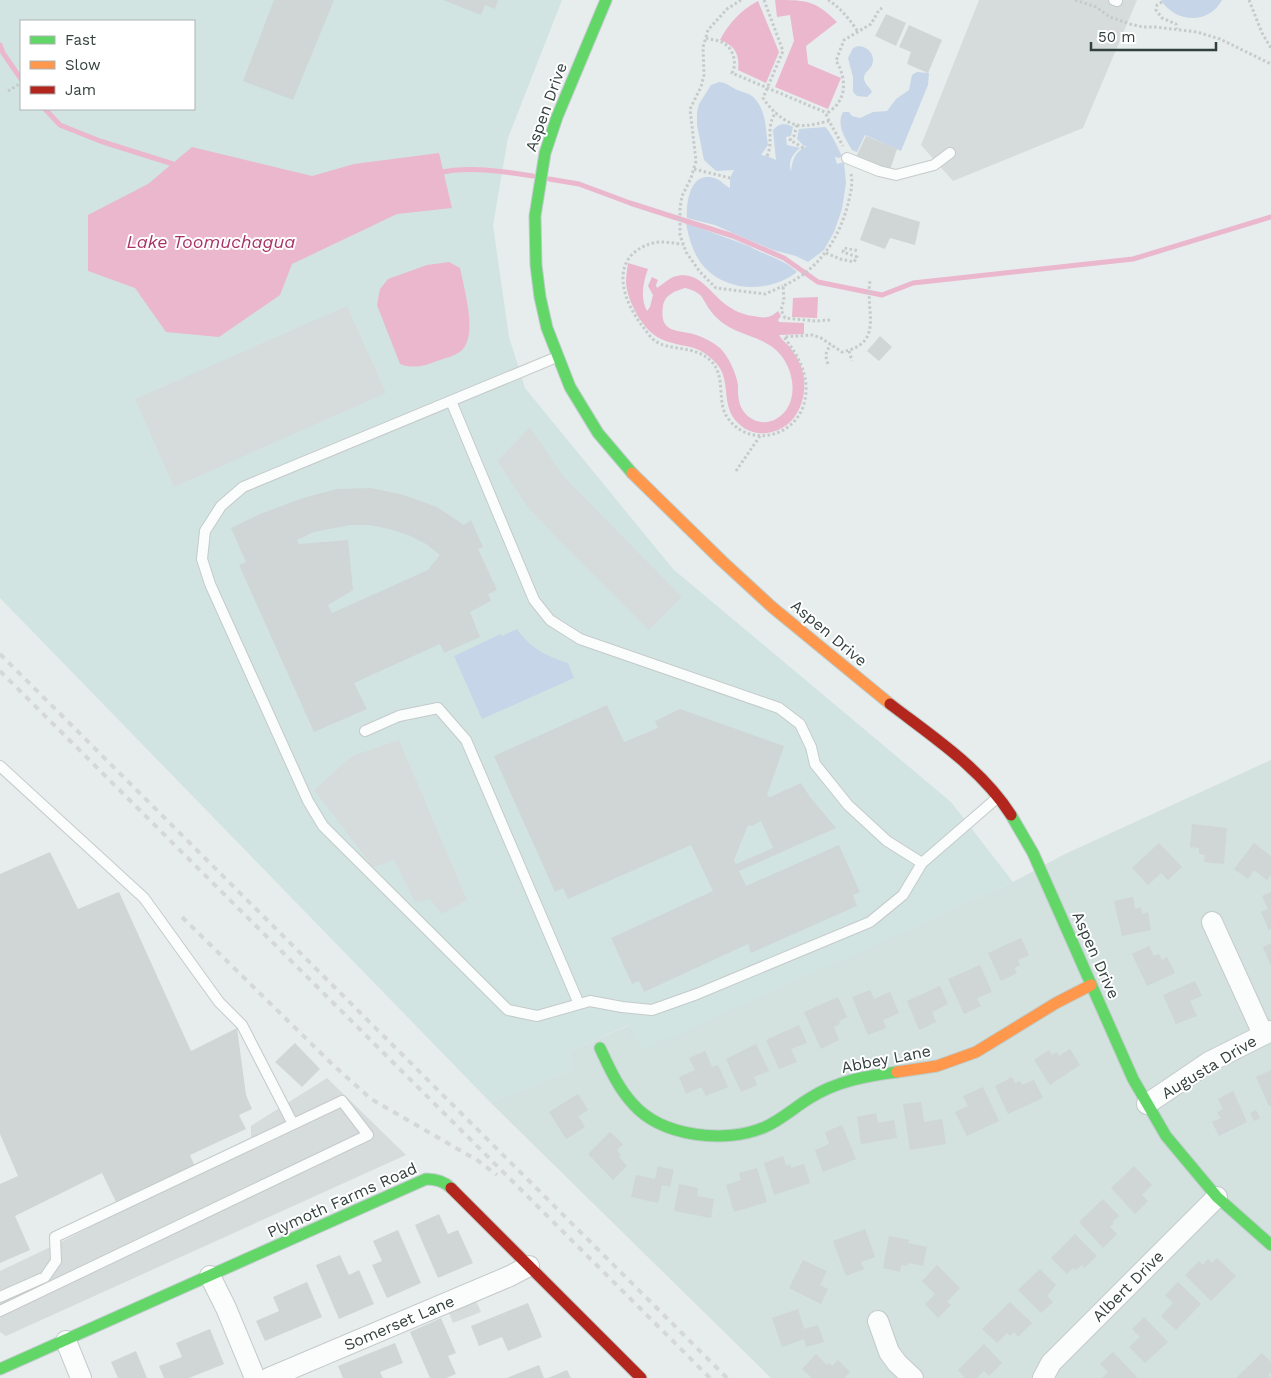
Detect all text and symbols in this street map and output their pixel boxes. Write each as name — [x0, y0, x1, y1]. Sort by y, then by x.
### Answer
legend — [20, 20, 195, 110]
scale bar — [1091, 20, 1216, 52]
text: 50 m — [1098, 28, 1135, 46]
text: Fast — [65, 31, 97, 49]
text: Slow — [65, 56, 101, 74]
street label: Aspen Drive — [521, 60, 571, 154]
text: Jam — [65, 81, 96, 99]
water label: Lake Toomuchagua — [127, 231, 295, 252]
street label: Aspen Drive — [787, 596, 871, 670]
street label: Aspen Drive — [1068, 908, 1124, 1002]
street label: Augusta Drive — [1158, 1031, 1260, 1103]
street label: Abbey Lane — [840, 1041, 932, 1077]
street label: Plymoth Farms Road — [264, 1158, 420, 1242]
street label: Albert Drive — [1088, 1246, 1168, 1326]
street label: Somerset Lane — [341, 1291, 457, 1355]

